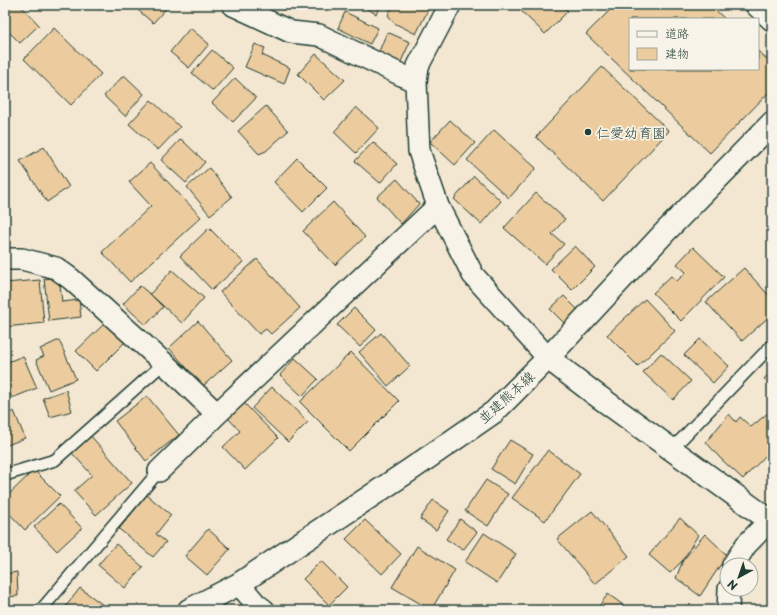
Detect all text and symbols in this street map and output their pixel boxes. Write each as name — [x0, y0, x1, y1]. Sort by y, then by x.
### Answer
legend — [629, 18, 759, 70]
text: 道路 — [665, 24, 689, 42]
text: 建物 — [665, 44, 689, 62]
place label: 仁愛幼育園 — [596, 122, 666, 143]
marker: 仁愛幼育園 — [583, 127, 593, 137]
street label: 並建熊本線 — [473, 366, 539, 428]
north arrow — [719, 557, 759, 597]
text: N — [723, 576, 741, 594]

